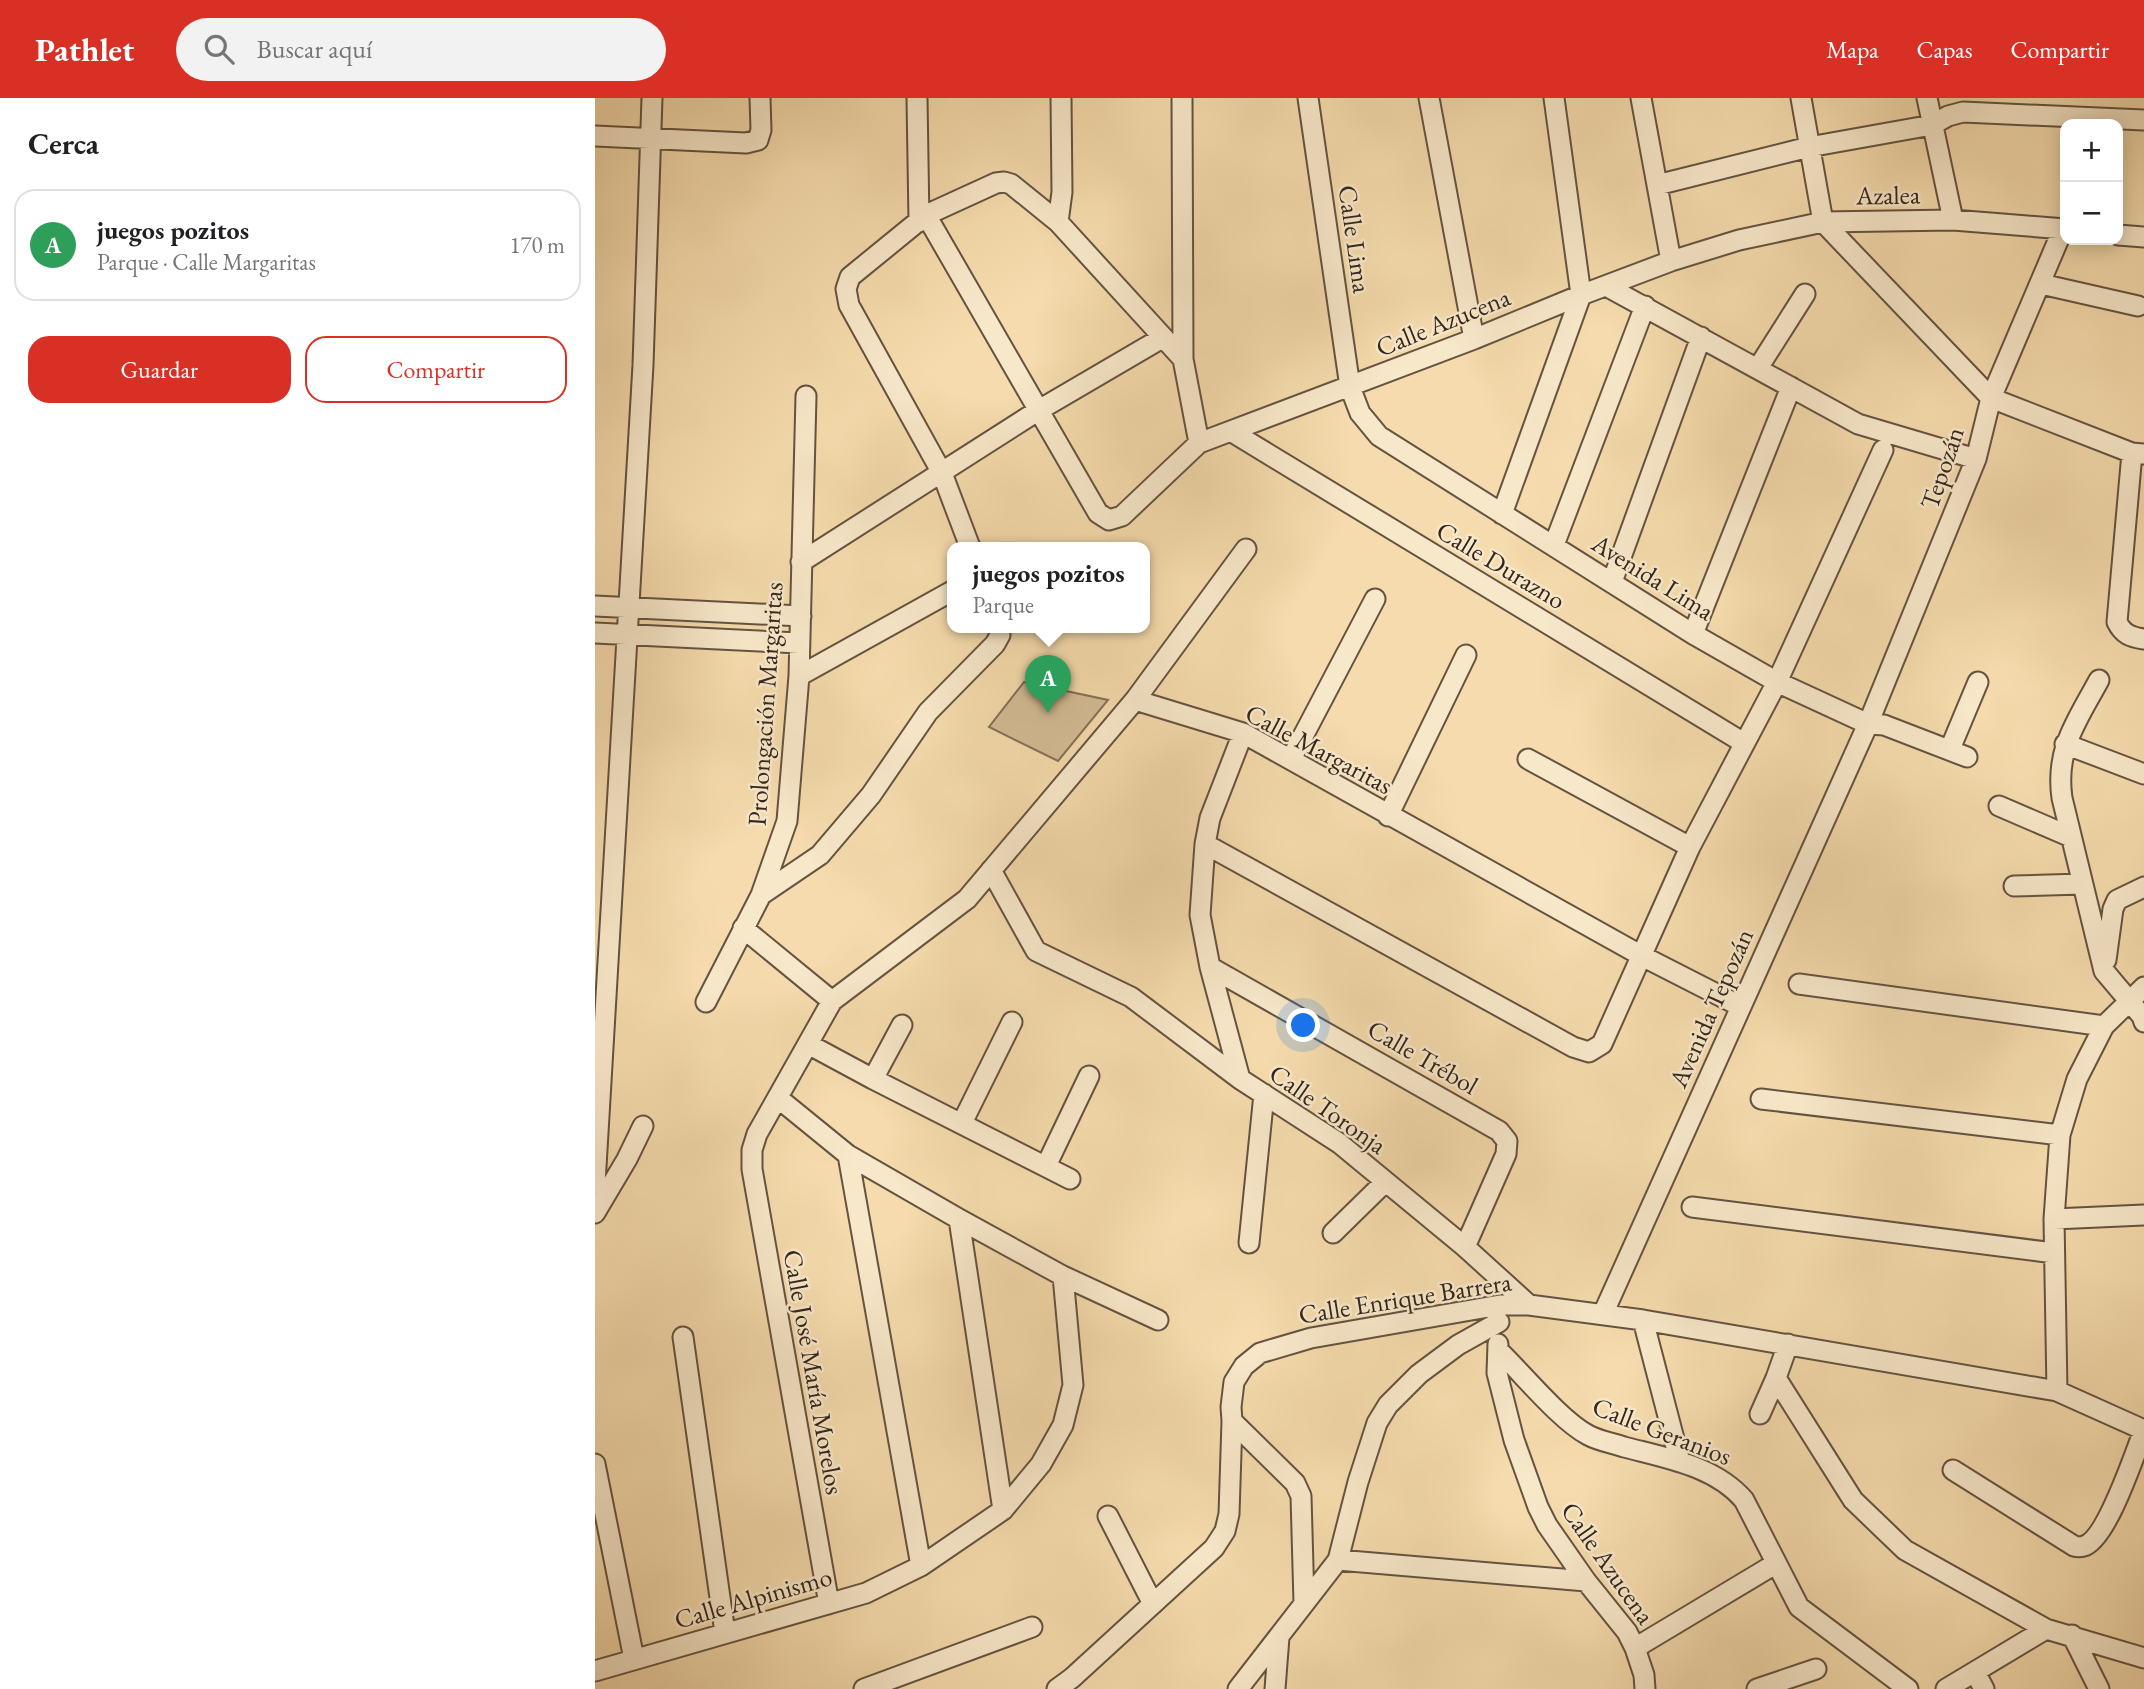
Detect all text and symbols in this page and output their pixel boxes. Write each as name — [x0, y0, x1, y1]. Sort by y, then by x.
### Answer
search box — [176, 18, 666, 81]
text: Pathlet — [35, 28, 134, 71]
icon: search — [200, 30, 238, 68]
text: Buscar aquí — [256, 32, 372, 66]
text: Mapa — [1826, 34, 1878, 65]
text: Capas — [1916, 34, 1972, 65]
text: Compartir — [2010, 34, 2109, 65]
map controls — [2060, 119, 2123, 245]
button: + — [2060, 119, 2123, 182]
text: Cerca — [28, 124, 99, 163]
street label: Azalea — [1855, 177, 1921, 213]
button: − — [2060, 182, 2123, 245]
street label: Calle Lima — [1331, 183, 1379, 296]
text: juegos pozitos — [97, 213, 249, 247]
text: A — [45, 230, 61, 260]
text: 170 m — [509, 230, 565, 260]
text: Parque · Calle Margaritas — [97, 247, 316, 277]
street label: Calle Azucena — [1371, 279, 1516, 364]
button: Guardar — [28, 336, 291, 403]
button: Compartir — [305, 336, 567, 403]
street label: Tepozán — [1912, 422, 1972, 514]
street label: Calle Durazno — [1430, 513, 1572, 617]
street label: Avenida Lima — [1585, 525, 1721, 628]
popup — [947, 542, 1150, 633]
text: juegos pozitos — [972, 556, 1125, 590]
street label: Prolongación Margaritas — [740, 581, 790, 827]
text: Parque — [972, 590, 1034, 620]
pin: A — [1025, 655, 1071, 713]
street label: Calle Margaritas — [1239, 696, 1399, 802]
street label: Avenida Tepozán — [1660, 923, 1761, 1094]
your location — [1286, 1008, 1320, 1042]
street label: Calle Trébol — [1361, 1012, 1485, 1102]
street label: Calle Toronja — [1263, 1056, 1394, 1162]
street label: Calle José María Morelos — [776, 1247, 852, 1497]
street label: Calle Enrique Barrera — [1296, 1264, 1514, 1332]
street label: Calle Geranios — [1588, 1389, 1736, 1473]
street label: Calle Azucena — [1553, 1495, 1663, 1631]
street label: Calle Alpinismo — [670, 1559, 836, 1637]

